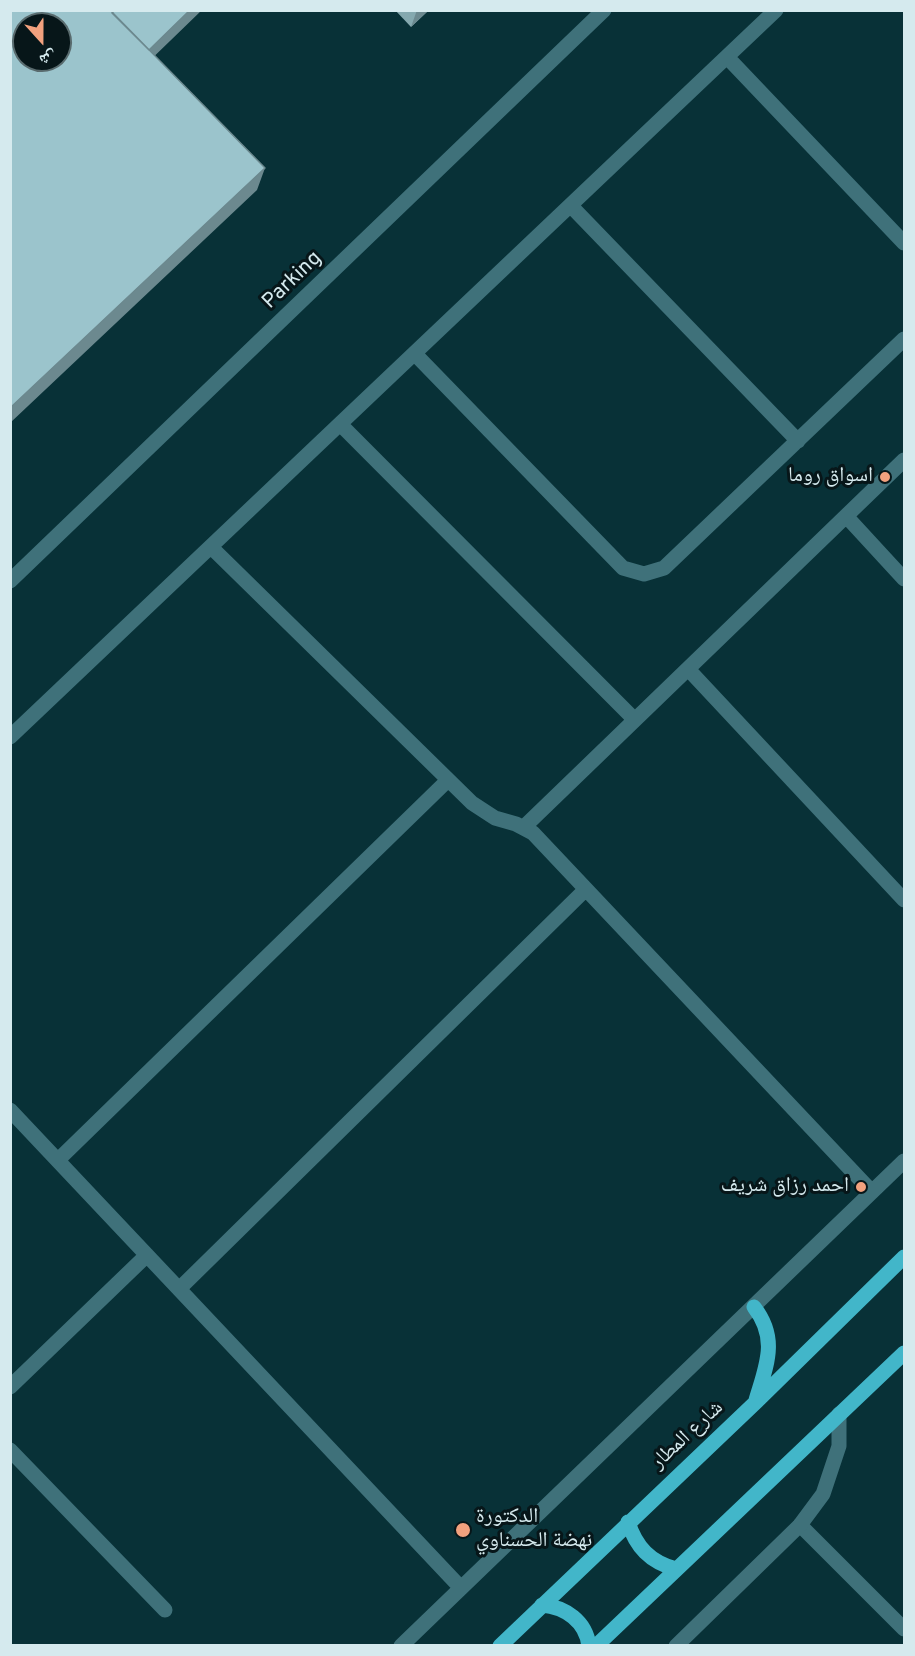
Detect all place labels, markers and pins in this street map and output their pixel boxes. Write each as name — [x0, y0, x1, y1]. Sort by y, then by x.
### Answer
place label: اسواق روما — [788, 464, 873, 490]
marker: اسواق روما — [878, 470, 892, 484]
place label: احمد رزاق شريف — [721, 1174, 849, 1200]
marker: احمد رزاق شريف — [854, 1180, 868, 1194]
place label: الدكتورة نهضة الحسناوي — [476, 1505, 592, 1555]
marker: الدكتورة نهضة الحسناوي — [454, 1521, 472, 1539]

